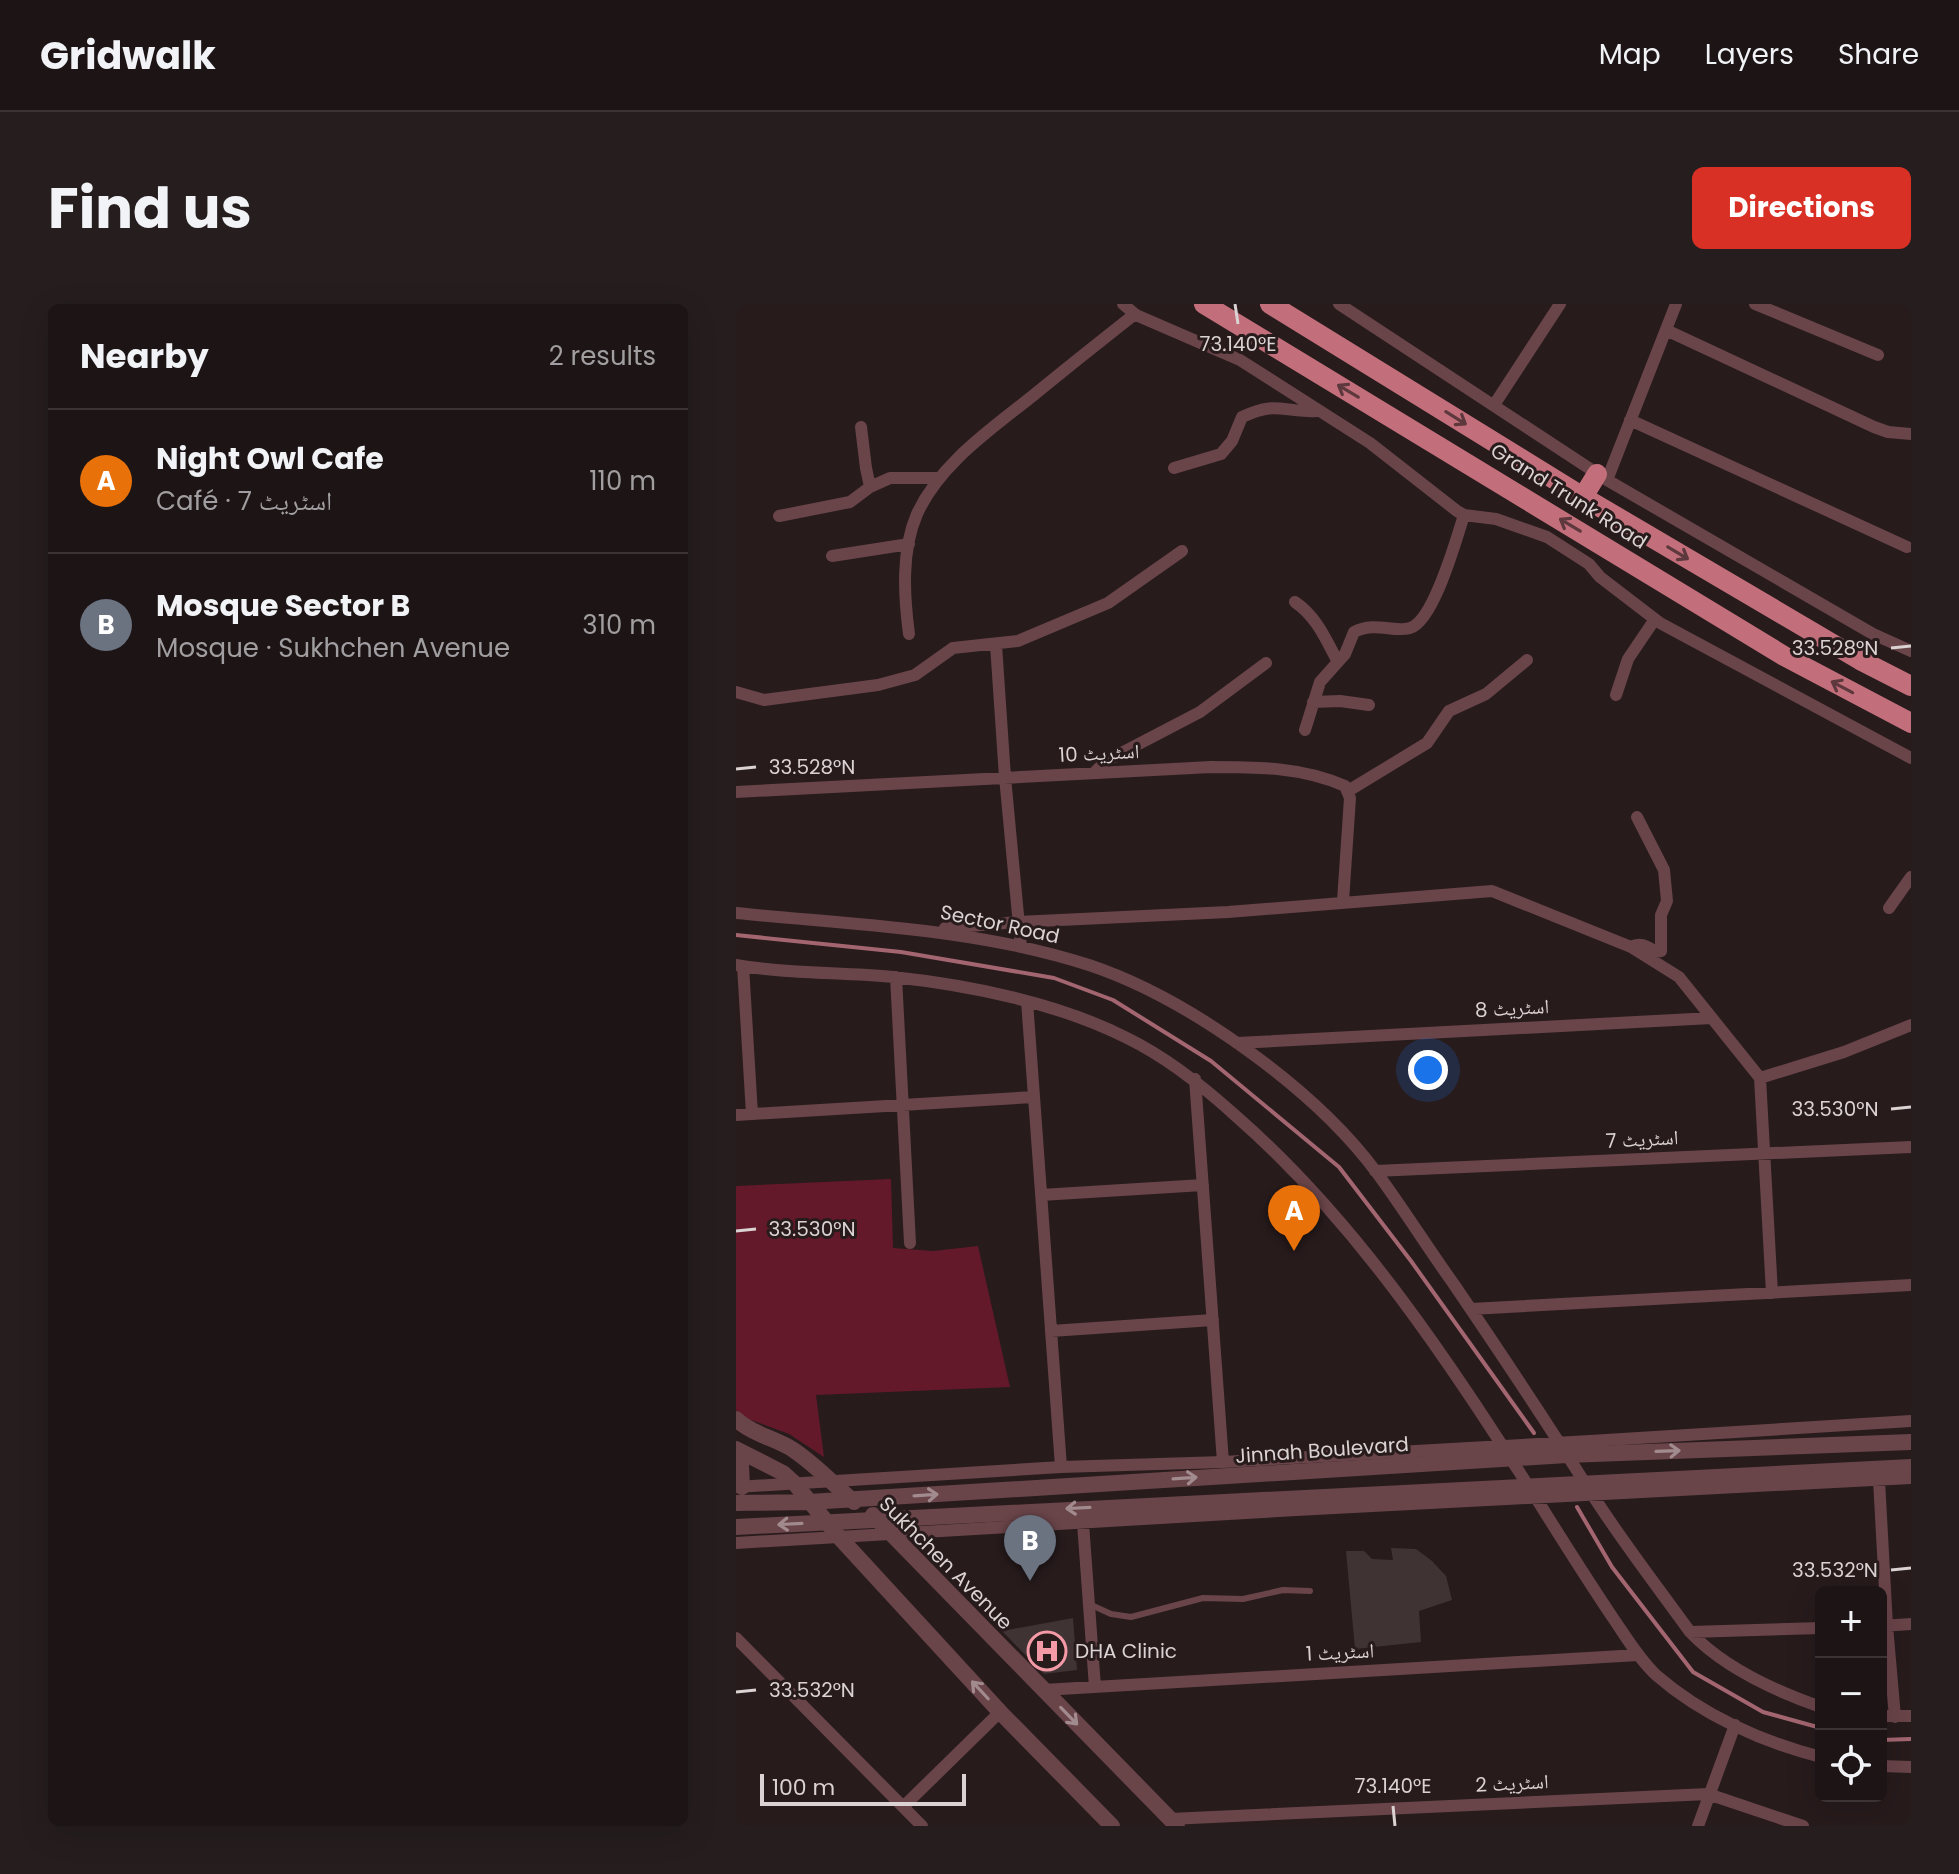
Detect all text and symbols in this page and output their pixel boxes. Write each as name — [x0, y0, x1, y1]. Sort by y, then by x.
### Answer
text: Gridwalk — [40, 29, 216, 82]
text: Map — [1599, 35, 1661, 74]
text: Layers — [1705, 35, 1794, 74]
text: Share — [1838, 35, 1919, 74]
button: Directions — [1692, 167, 1911, 249]
text: Find us — [48, 169, 252, 248]
text: 73.140°E — [1200, 330, 1276, 358]
text: Nearby — [80, 332, 209, 380]
text: 2 results — [549, 338, 656, 374]
one-way arrow — [1337, 383, 1360, 399]
one-way arrow — [1445, 409, 1467, 426]
text: Night Owl Cafe — [156, 437, 384, 480]
street label: Grand Trunk Road — [1485, 437, 1653, 555]
text: A — [96, 463, 116, 499]
text: 110 m — [589, 463, 656, 499]
text: Café · اسٹریٹ 7 — [156, 483, 332, 519]
one-way arrow — [1560, 517, 1582, 534]
one-way arrow — [1666, 545, 1689, 561]
text: Mosque Sector B — [156, 584, 410, 627]
text: B — [97, 607, 115, 643]
text: 310 m — [582, 607, 656, 643]
text: Mosque · Sukhchen Avenue — [156, 630, 510, 666]
text: 33.528°N — [1792, 634, 1878, 662]
one-way arrow — [1831, 678, 1854, 694]
street label: اسٹریٹ 10 — [1058, 737, 1140, 769]
text: 33.528°N — [769, 753, 855, 781]
street label: Sector Road — [938, 898, 1062, 950]
street label: اسٹریٹ 8 — [1474, 992, 1550, 1024]
your location — [1408, 1050, 1448, 1090]
text: 33.530°N — [1792, 1095, 1878, 1123]
street label: اسٹریٹ 7 — [1605, 1123, 1679, 1155]
pin: A — [1268, 1185, 1320, 1251]
text: 33.530°N — [769, 1215, 855, 1243]
street label: Jinnah Boulevard — [1234, 1430, 1410, 1470]
one-way arrow — [1654, 1443, 1681, 1458]
one-way arrow — [1171, 1470, 1198, 1485]
one-way arrow — [912, 1487, 939, 1502]
street label: Sukhchen Avenue — [873, 1490, 1019, 1636]
one-way arrow — [1065, 1501, 1092, 1516]
pin: B — [1004, 1515, 1056, 1581]
one-way arrow — [777, 1516, 804, 1531]
text: 33.532°N — [1792, 1556, 1878, 1584]
map controls — [1815, 1586, 1887, 1802]
button: + — [1815, 1586, 1887, 1658]
hospital icon: DHA Clinic — [1026, 1630, 1068, 1672]
street label: اسٹریٹ 1 — [1305, 1636, 1375, 1668]
place label: DHA Clinic — [1075, 1637, 1177, 1665]
button: − — [1815, 1658, 1887, 1730]
text: 33.532°N — [769, 1676, 855, 1704]
one-way arrow — [971, 1680, 989, 1700]
one-way arrow — [1059, 1706, 1078, 1726]
button: locate — [1815, 1730, 1887, 1802]
street label: اسٹریٹ 2 — [1475, 1767, 1549, 1799]
scale bar — [760, 1770, 966, 1806]
text: 100 m — [772, 1772, 835, 1803]
text: 73.140°E — [1355, 1772, 1431, 1800]

